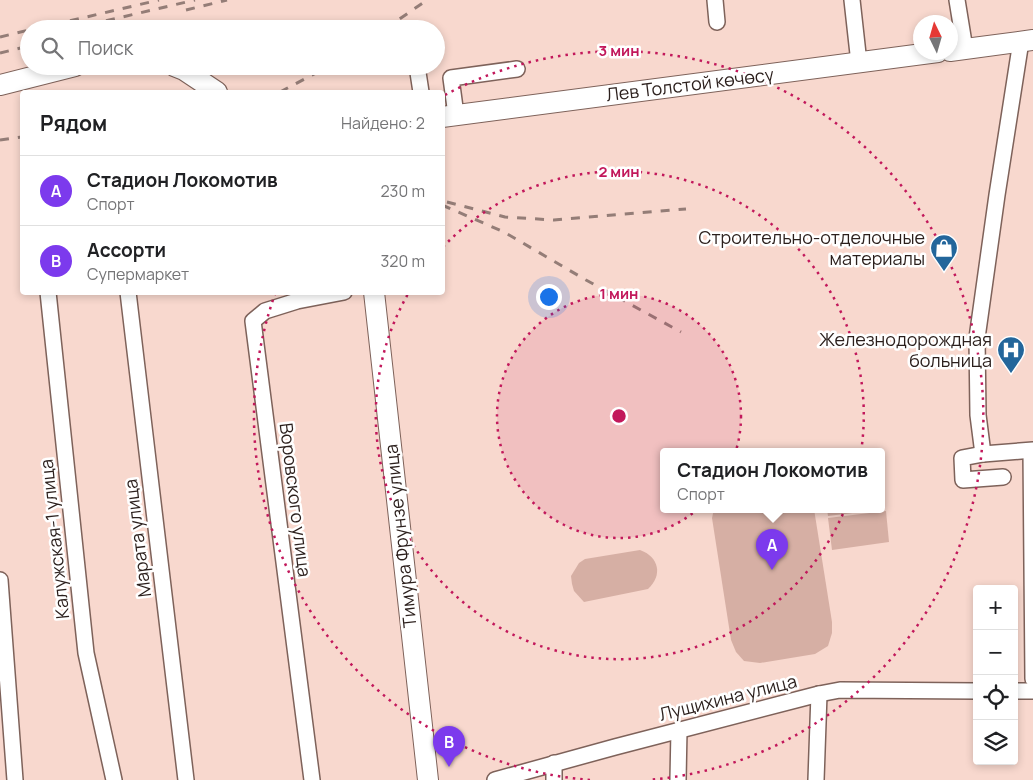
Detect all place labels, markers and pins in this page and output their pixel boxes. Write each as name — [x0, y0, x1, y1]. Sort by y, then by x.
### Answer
place label: Строительно-отделочные материалы — [699, 225, 925, 270]
shop icon: Строительно-отделочные материалы — [929, 233, 959, 272]
place label: Железнодорождная больница — [819, 327, 992, 372]
hospital icon: Железнодорождная больница — [996, 335, 1026, 374]
centre of rings — [610, 407, 628, 425]
pin: A — [756, 529, 788, 570]
pin: B — [433, 726, 465, 767]

